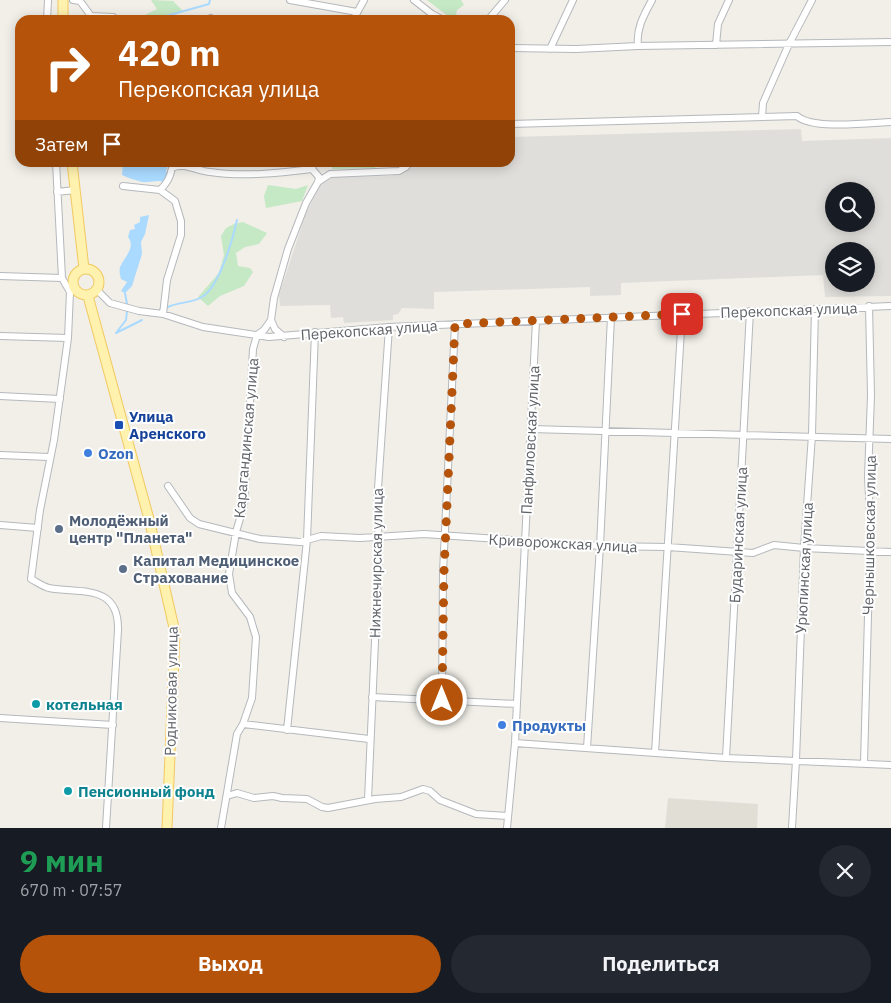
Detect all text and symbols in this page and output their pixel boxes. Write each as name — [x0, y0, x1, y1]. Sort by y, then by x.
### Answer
text: 420 m — [118, 30, 221, 76]
icon: right — [35, 35, 100, 100]
text: Перекопская улица — [118, 74, 319, 103]
icon: arrive — [98, 130, 126, 158]
text: Затем — [35, 132, 88, 156]
map controls — [825, 182, 875, 292]
button: search — [825, 182, 875, 232]
button: layers — [825, 242, 875, 292]
pin — [661, 293, 703, 335]
street label: Перекопская улица — [720, 298, 858, 322]
icon: arrive — [668, 300, 696, 328]
street label: Перекопская улица — [300, 316, 438, 344]
street label: Карагандинская улица — [230, 357, 262, 519]
street label: Панфиловская улица — [517, 365, 543, 515]
place label: Улица Аренского — [129, 407, 206, 443]
marker: Улица Аренского — [113, 419, 125, 431]
place label: Ozon — [98, 444, 134, 463]
marker: Ozon — [82, 447, 94, 459]
street label: Чернышковская улица — [858, 455, 880, 615]
street label: Бударинская улица — [725, 466, 751, 604]
street label: Нижнечирская улица — [365, 488, 387, 638]
street label: Урюпинская улица — [791, 502, 817, 634]
place label: Молодёжный центр "Планета" — [69, 511, 192, 547]
marker: Молодёжный центр "Планета" — [53, 523, 65, 535]
street label: Криворожская улица — [488, 530, 638, 556]
place label: Капитал Медицинское Страхование — [133, 551, 299, 587]
marker: Капитал Медицинское Страхование — [117, 563, 129, 575]
street label: Родниковая улица — [160, 626, 182, 756]
position arrow — [415, 673, 467, 725]
place label: котельная — [46, 695, 123, 714]
marker: котельная — [30, 698, 42, 710]
place label: Продукты — [512, 716, 586, 735]
marker: Продукты — [496, 719, 508, 731]
place label: Пенсионный фонд — [78, 782, 215, 801]
marker: Пенсионный фонд — [62, 785, 74, 797]
text: 9 мин — [20, 841, 104, 880]
button: close — [819, 845, 871, 897]
text: 670 m · 07:57 — [20, 880, 122, 900]
button: Выход — [20, 935, 441, 993]
button: Поделиться — [451, 935, 871, 993]

